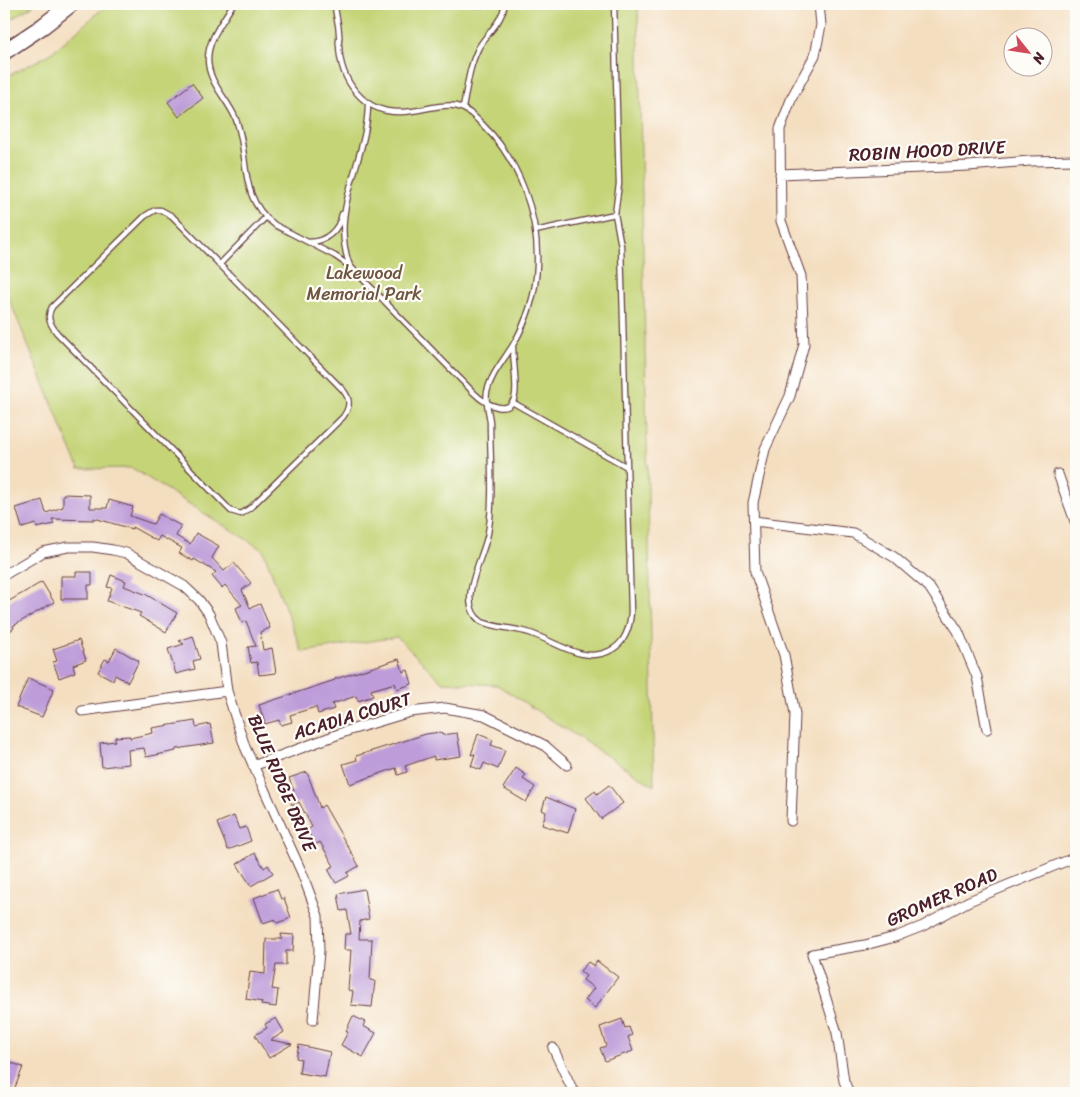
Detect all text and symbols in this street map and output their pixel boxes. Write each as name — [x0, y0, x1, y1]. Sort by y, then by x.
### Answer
north arrow — [1002, 28, 1052, 78]
text: N — [1025, 47, 1053, 69]
street label: ROBIN HOOD DRIVE — [848, 131, 1007, 171]
park label: Lakewood Memorial Park — [306, 257, 422, 310]
street label: ACADIA COURT — [288, 682, 416, 749]
street label: BLUE RIDGE DRIVE — [239, 709, 326, 858]
street label: GROMER ROAD — [881, 858, 1003, 936]

